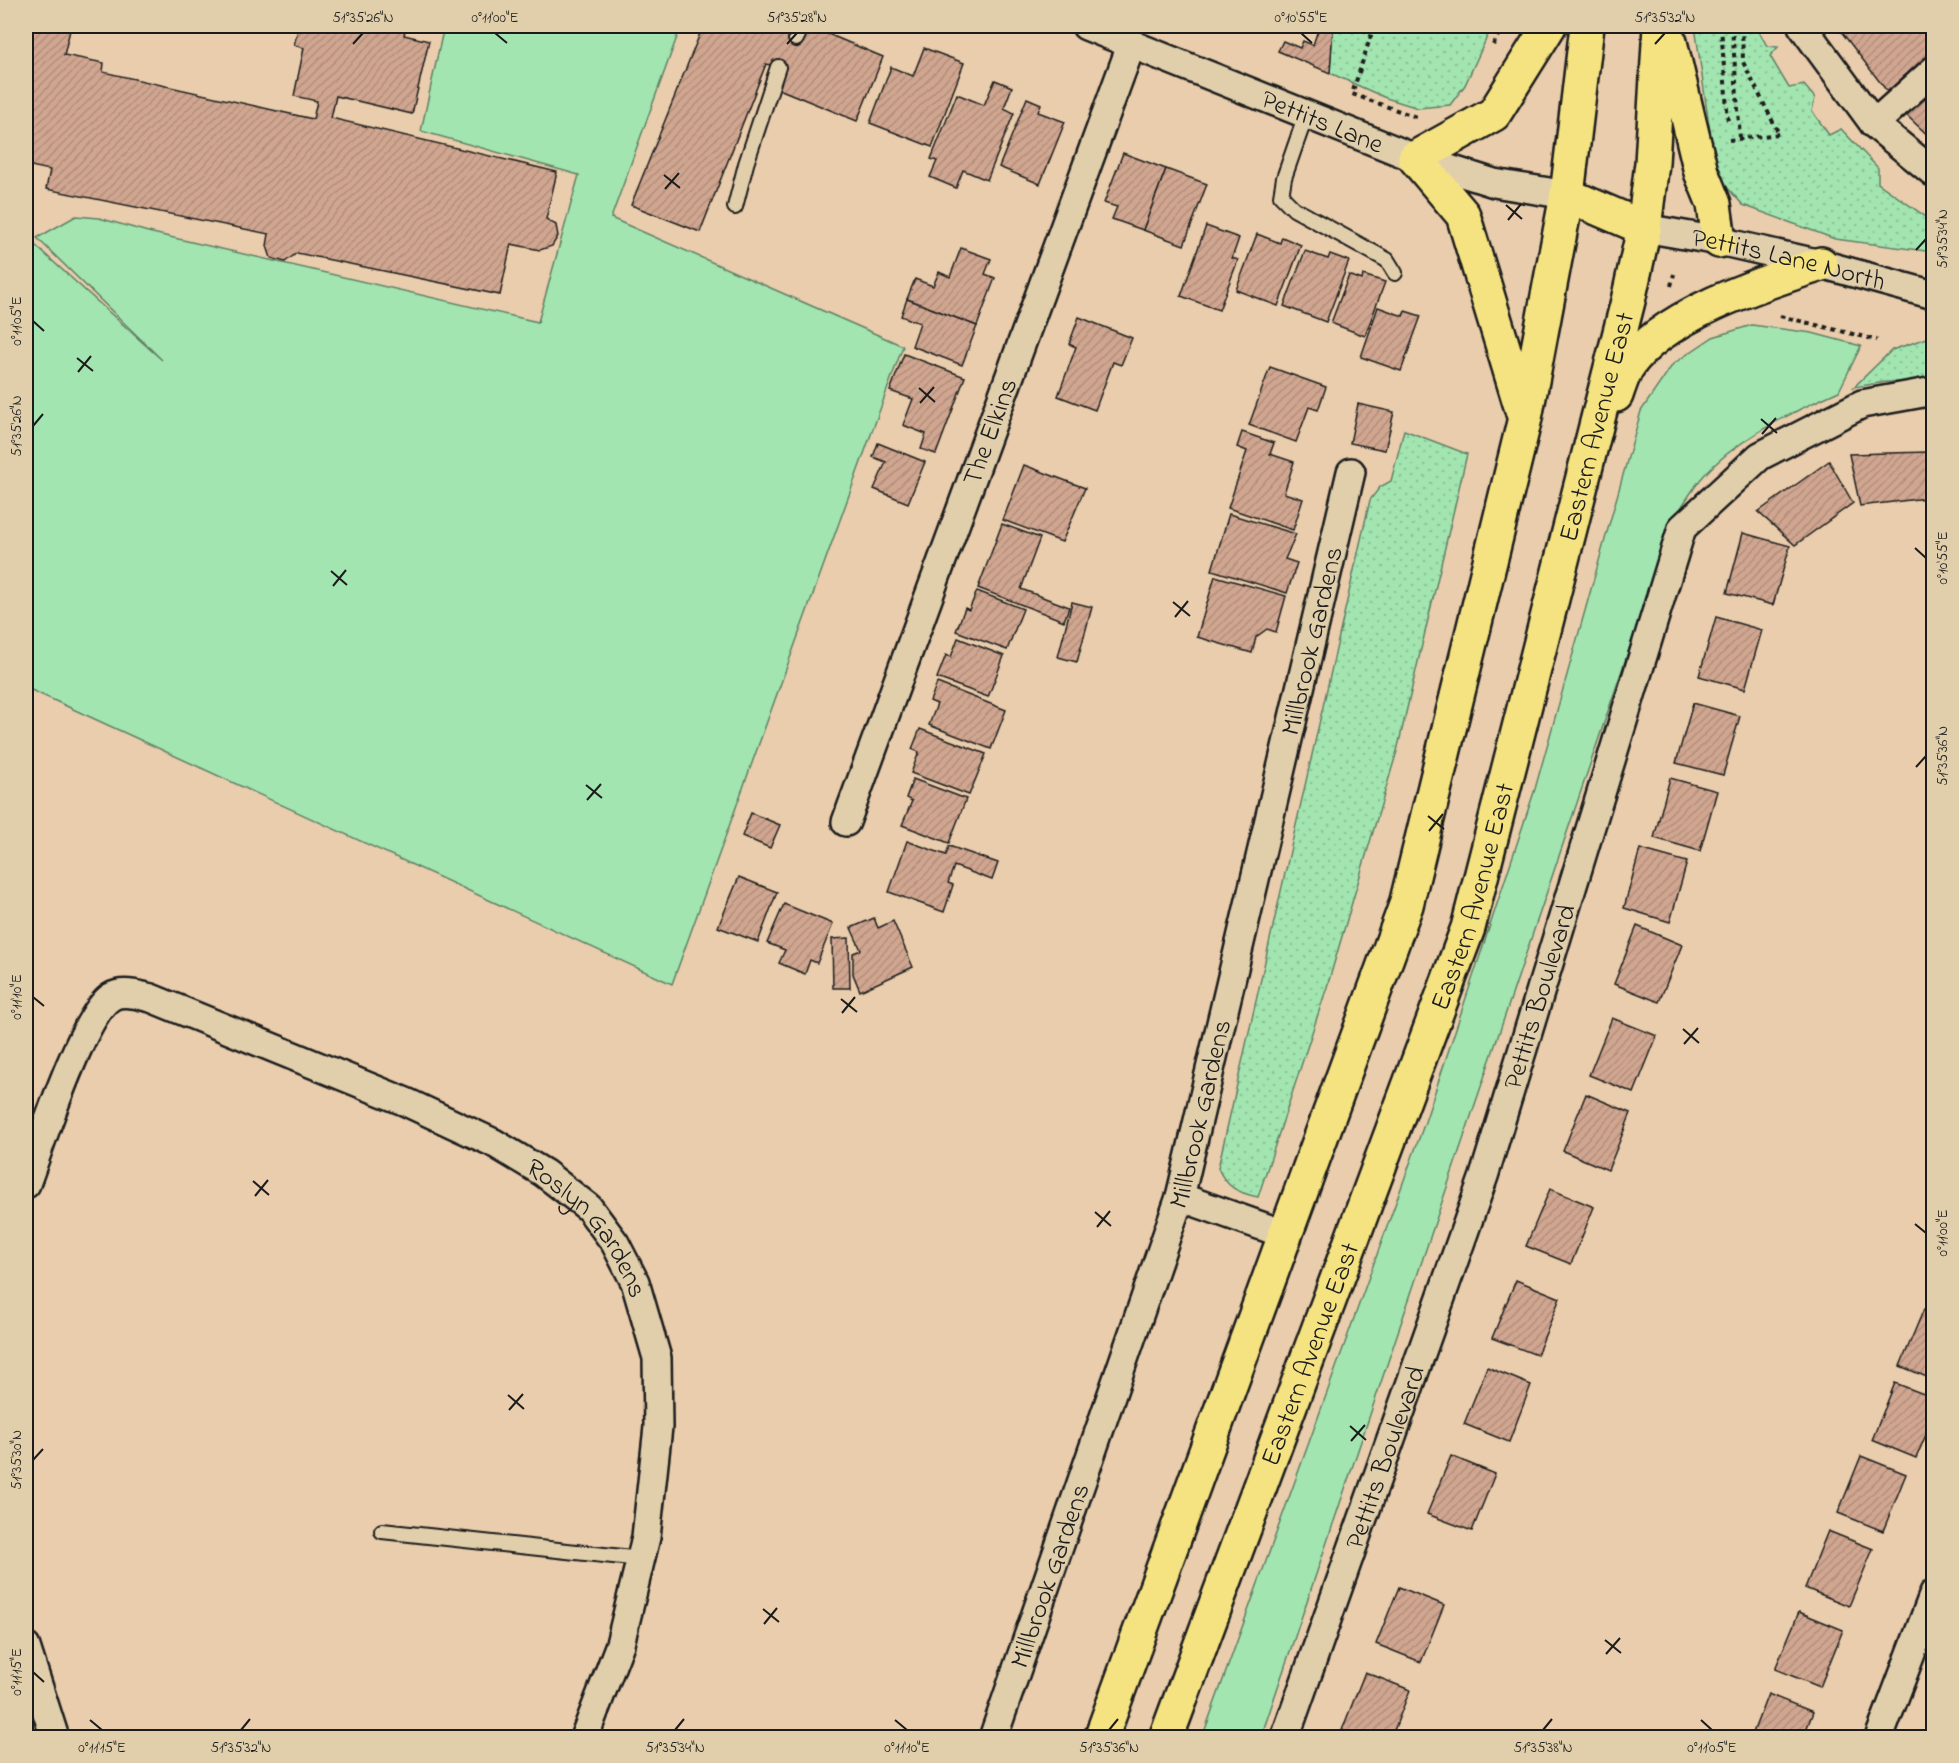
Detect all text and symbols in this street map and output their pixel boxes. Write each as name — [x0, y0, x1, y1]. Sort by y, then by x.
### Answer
text: 51°35'26"N — [332, 7, 394, 29]
text: 0°11'00"E — [471, 7, 519, 29]
text: 51°35'28"N — [767, 7, 827, 29]
text: 0°10'55"E — [1274, 7, 1328, 29]
text: 51°35'32"N — [1634, 7, 1696, 29]
street label: Pettits Lane — [1255, 81, 1390, 166]
text: 51°35'34"N — [1932, 209, 1954, 269]
street label: Pettits Lane North — [1688, 220, 1889, 303]
text: 0°11'05"E — [6, 296, 28, 346]
street label: Eastern Avenue East — [1550, 308, 1646, 546]
street label: The Elkins — [954, 373, 1029, 492]
text: 51°35'26"N — [6, 395, 28, 457]
text: 0°10'55"E — [1932, 531, 1954, 585]
street label: Millbrook Gardens — [1273, 543, 1355, 740]
text: 51°35'36"N — [1932, 726, 1954, 786]
street label: Eastern Avenue East — [1422, 779, 1526, 1017]
street label: Pettits Boulevard — [1495, 900, 1588, 1094]
text: 0°11'10"E — [6, 974, 28, 1020]
street label: Millbrook Gardens — [1160, 1016, 1243, 1215]
street label: Roslyn Gardens — [518, 1150, 656, 1303]
text: 0°11'00"E — [1932, 1209, 1954, 1257]
street label: Eastern Avenue East — [1252, 1237, 1371, 1472]
street label: Pettits Boulevard — [1336, 1361, 1437, 1555]
text: 51°35'30"N — [6, 1430, 28, 1490]
street label: Millbrook Gardens — [1002, 1479, 1102, 1674]
text: 0°11'15"E — [6, 1648, 28, 1696]
text: 0°11'15"E — [78, 1737, 126, 1759]
text: 51°35'32"N — [210, 1737, 272, 1759]
text: 51°35'34"N — [645, 1737, 705, 1759]
text: 0°11'10"E — [884, 1737, 930, 1759]
text: 51°35'36"N — [1079, 1737, 1139, 1759]
text: 51°35'38"N — [1513, 1737, 1573, 1759]
text: 0°11'05"E — [1687, 1737, 1737, 1759]

